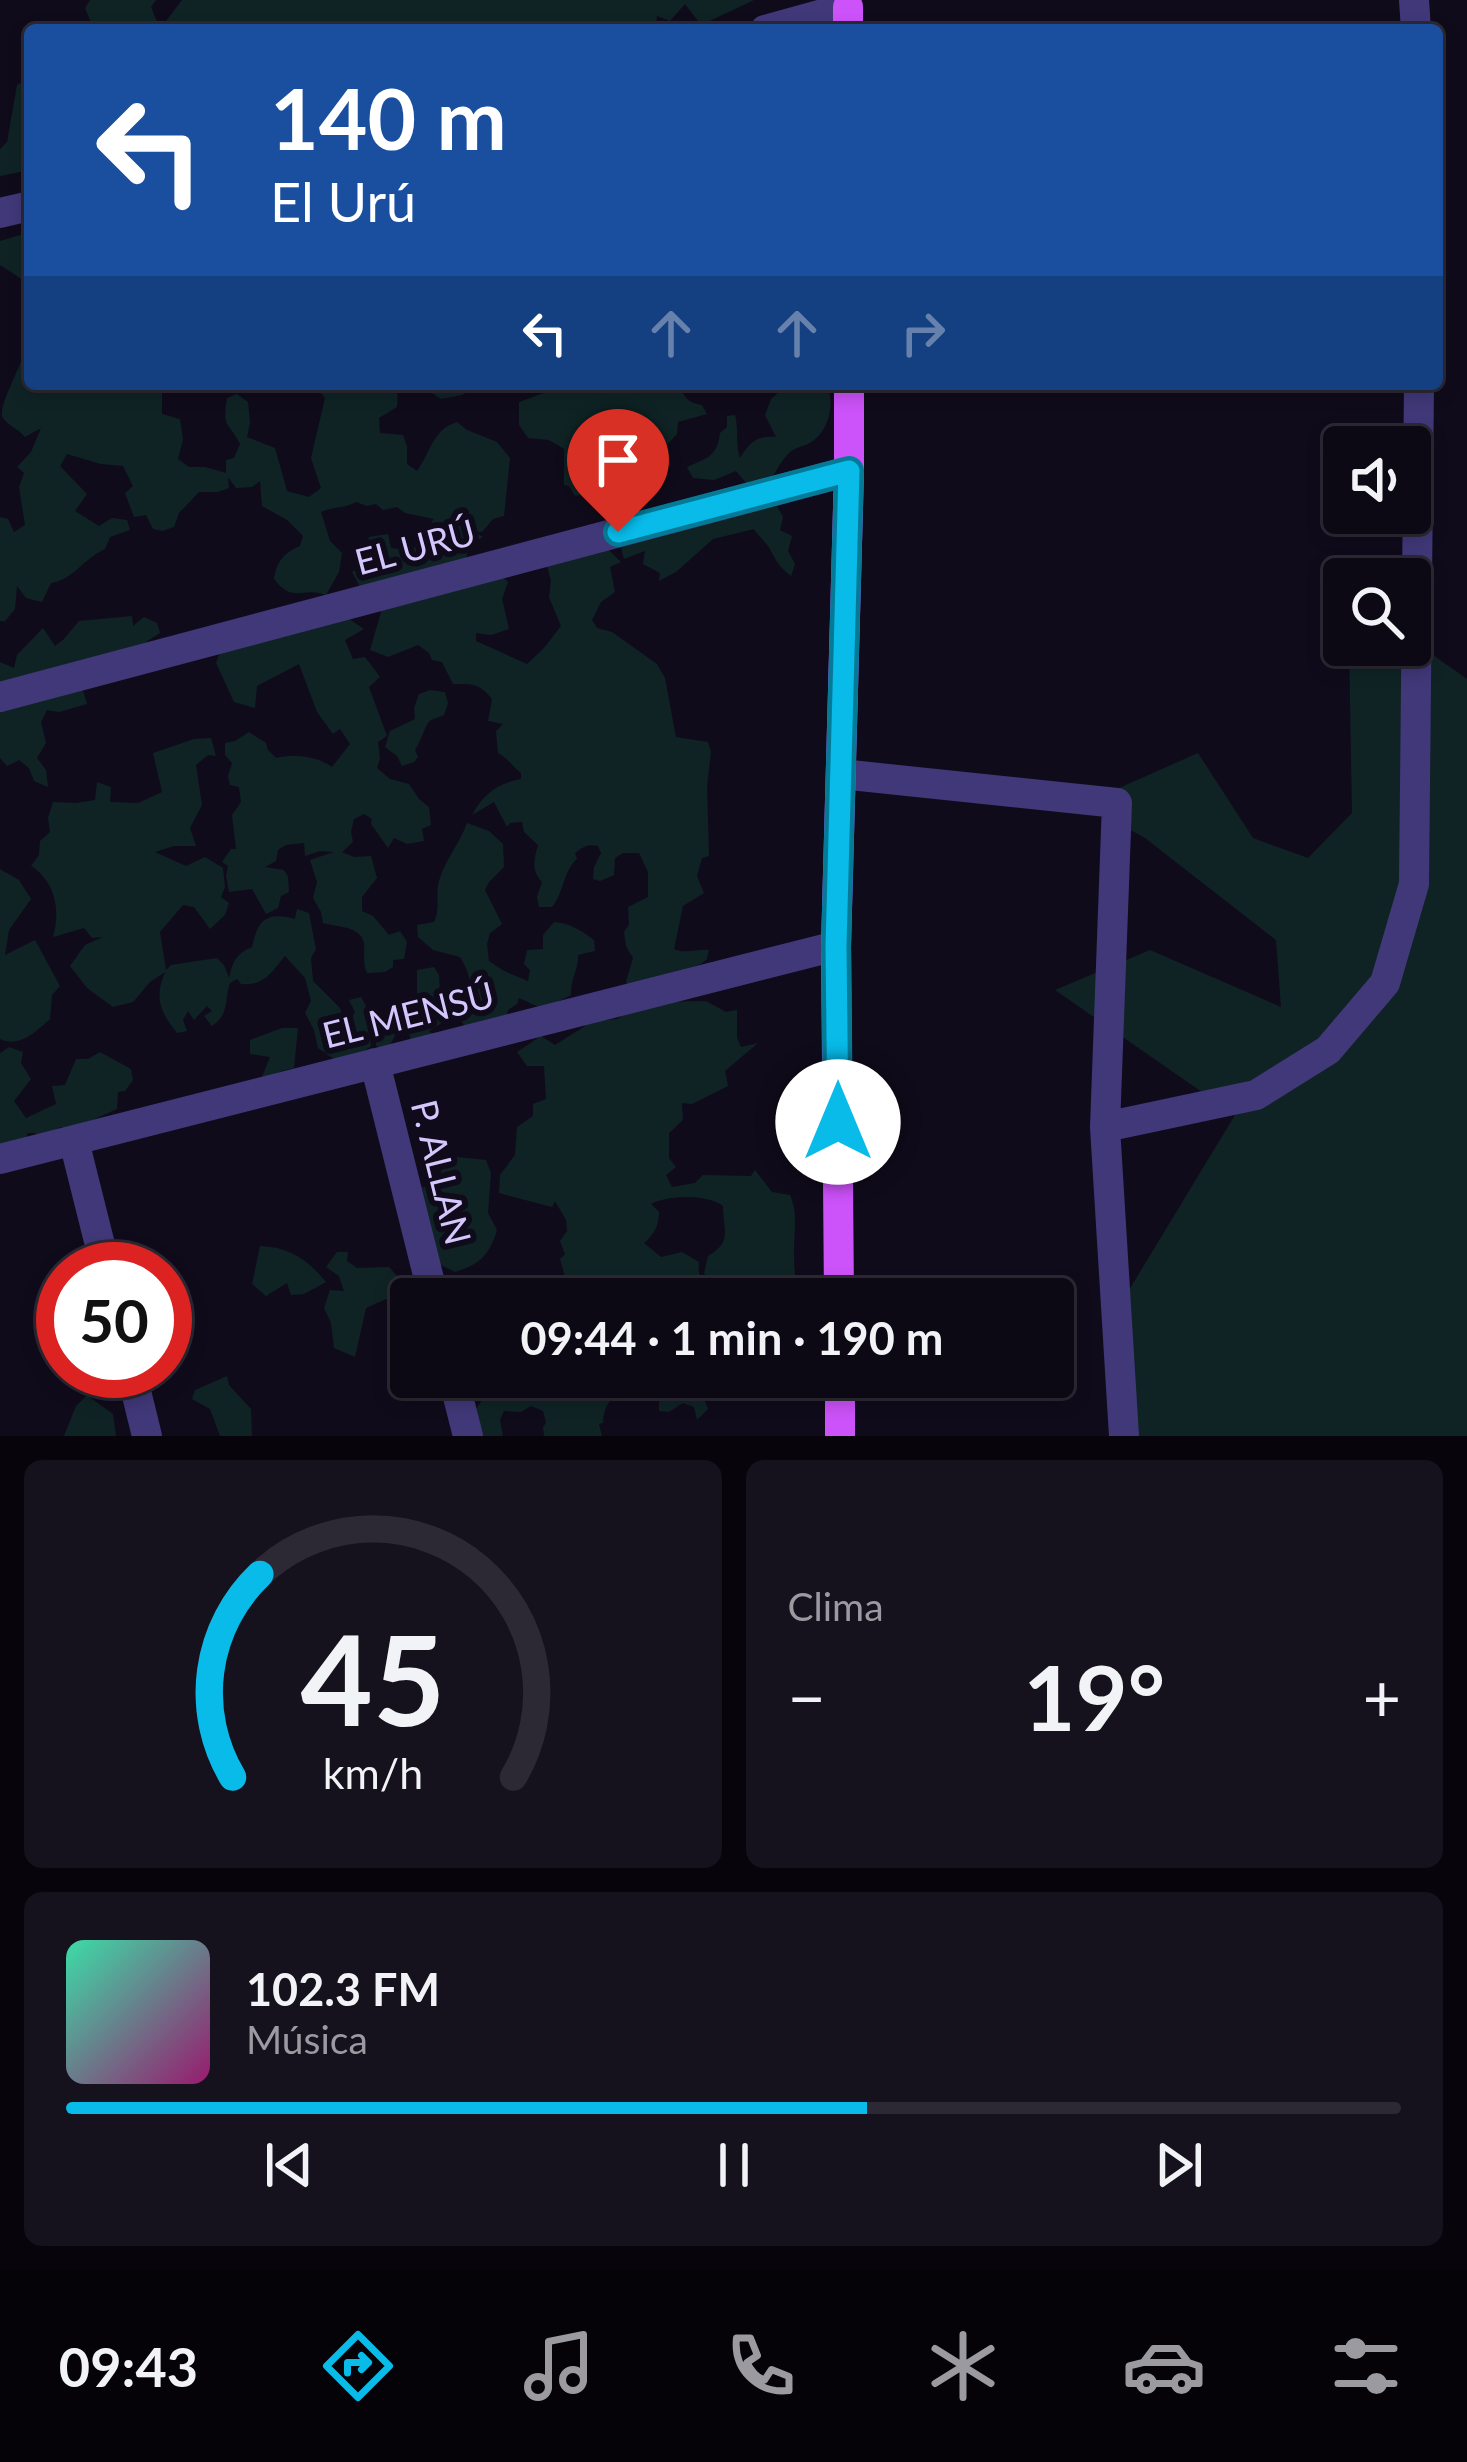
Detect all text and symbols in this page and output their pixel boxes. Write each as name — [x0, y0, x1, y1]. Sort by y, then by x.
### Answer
text: 140 m — [270, 67, 507, 168]
icon: left — [72, 72, 228, 228]
text: El Urú — [270, 169, 416, 234]
icon: left — [512, 300, 578, 366]
icon: ahead — [638, 300, 704, 366]
icon: ahead — [764, 300, 830, 366]
icon: right — [890, 300, 956, 366]
pin — [567, 409, 669, 532]
map controls — [1323, 426, 1431, 666]
button: sound — [1323, 426, 1431, 534]
icon: arrive — [585, 427, 651, 493]
street label: EL URÚ — [350, 509, 480, 583]
button: search — [1323, 558, 1431, 666]
street label: EL MENSÚ — [318, 971, 498, 1057]
position arrow — [775, 1059, 901, 1185]
street label: P. ALLAN — [403, 1095, 481, 1249]
speed limit sign: 50 — [36, 1242, 192, 1398]
text: 09:44 · 1 min · 190 m — [521, 1311, 943, 1365]
text: Clima — [788, 1583, 884, 1629]
text: 45 — [300, 1603, 445, 1753]
text: 19° — [1023, 1642, 1165, 1750]
text: − — [788, 1657, 826, 1736]
text: + — [1363, 1657, 1401, 1736]
text: km/h — [323, 1747, 423, 1798]
text: 102.3 FM — [246, 1962, 440, 2016]
text: Música — [246, 2016, 368, 2062]
icon: previous — [256, 2132, 322, 2198]
icon: pause — [701, 2132, 767, 2198]
icon: next — [1146, 2132, 1212, 2198]
icon: directions — [316, 2324, 400, 2408]
icon: music — [517, 2324, 601, 2408]
icon: phone — [719, 2324, 803, 2408]
icon: climate — [921, 2324, 1005, 2408]
icon: car — [1122, 2324, 1206, 2408]
icon: filters — [1324, 2324, 1408, 2408]
text: 09:43 — [59, 2334, 198, 2399]

